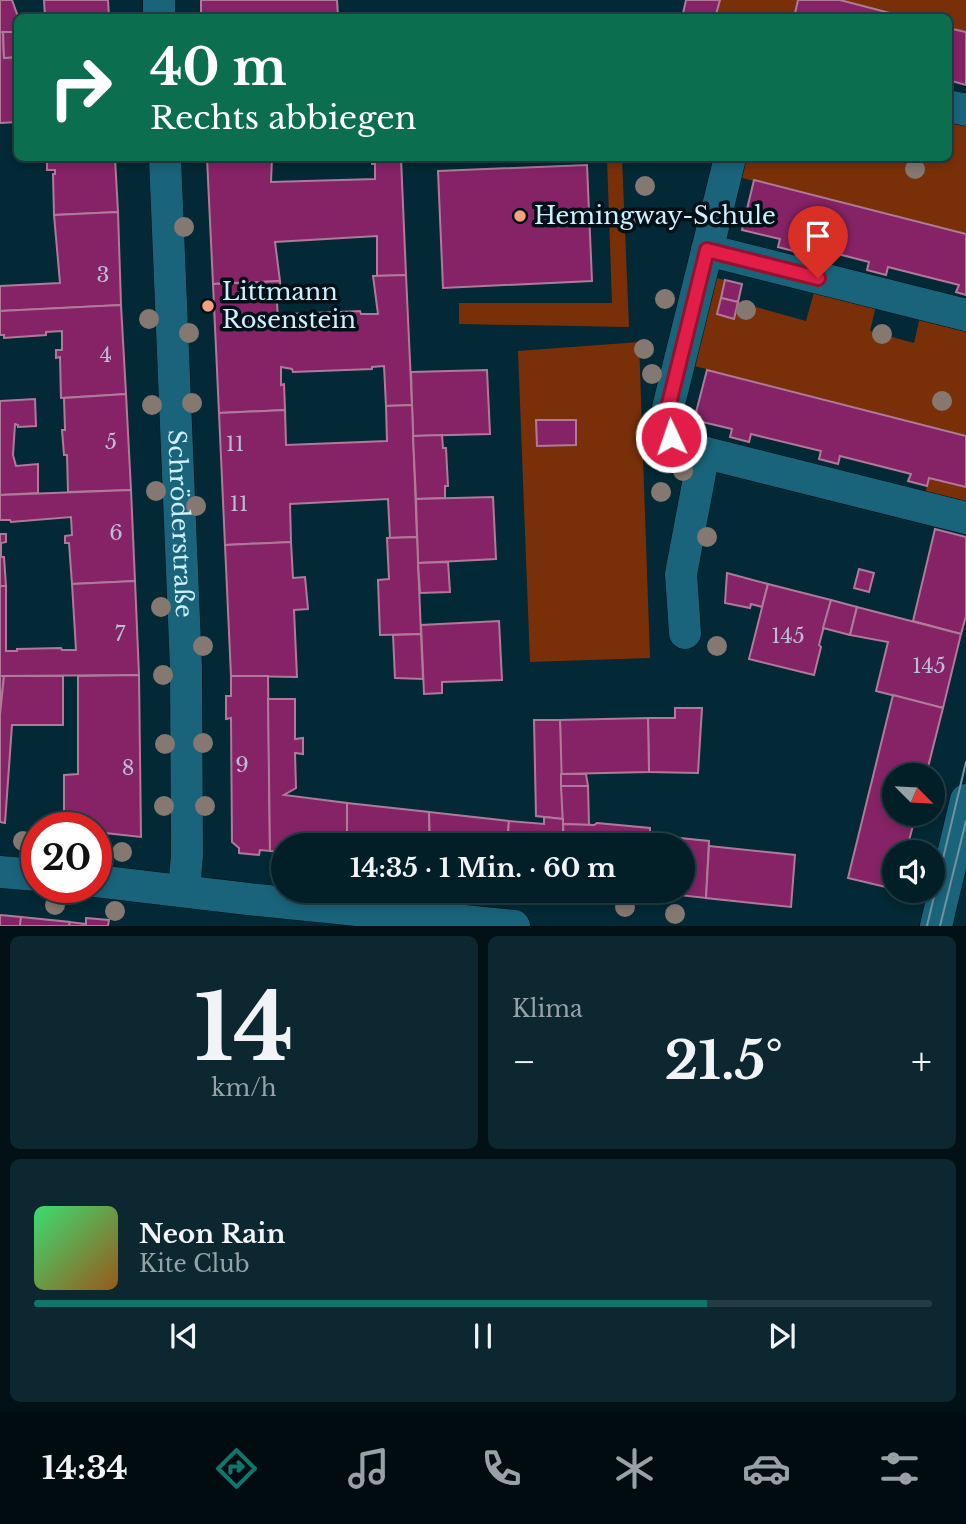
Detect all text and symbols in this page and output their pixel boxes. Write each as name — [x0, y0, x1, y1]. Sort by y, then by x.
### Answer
text: 40 m — [150, 37, 287, 98]
icon: right — [35, 42, 126, 133]
text: Rechts abbiegen — [150, 98, 417, 138]
place label: Hemingway-Schule — [534, 201, 776, 230]
pin — [788, 206, 848, 278]
marker: Hemingway-Schule — [512, 208, 528, 224]
icon: arrive — [799, 217, 837, 255]
house number: 3 — [97, 262, 109, 288]
place label: Littmann Rosenstein — [222, 277, 356, 334]
marker: Littmann Rosenstein — [200, 298, 216, 314]
house number: 4 — [100, 342, 112, 368]
position arrow — [634, 400, 708, 474]
house number: 5 — [105, 429, 117, 455]
street label: Schröderstraße — [162, 429, 199, 618]
house number: 11 — [226, 431, 244, 457]
house number: 11 — [230, 491, 248, 517]
house number: 6 — [109, 520, 123, 546]
house number: 7 — [115, 621, 126, 647]
house number: 145 — [771, 623, 805, 649]
house number: 145 — [912, 653, 946, 679]
house number: 9 — [235, 752, 249, 778]
house number: 8 — [122, 755, 134, 781]
north arrow — [882, 763, 945, 826]
map controls — [882, 763, 945, 903]
speed limit sign: 20 — [21, 812, 112, 903]
button: sound — [882, 840, 945, 903]
text: 14:35 · 1 Min. · 60 m — [350, 852, 616, 884]
text: 14 — [194, 972, 294, 1085]
text: Klima — [512, 995, 583, 1023]
text: 21.5° — [664, 1029, 783, 1093]
text: − — [512, 1038, 536, 1085]
text: + — [911, 1038, 932, 1085]
text: km/h — [211, 1074, 277, 1102]
text: Neon Rain — [139, 1218, 285, 1250]
text: Kite Club — [139, 1250, 250, 1278]
icon: previous — [165, 1317, 203, 1355]
icon: pause — [464, 1317, 502, 1355]
icon: next — [763, 1317, 801, 1355]
icon: directions — [212, 1444, 261, 1493]
icon: music — [344, 1444, 393, 1493]
icon: phone — [477, 1444, 526, 1493]
icon: climate — [610, 1444, 659, 1493]
icon: car — [742, 1444, 791, 1493]
icon: filters — [875, 1444, 924, 1493]
text: 14:34 — [42, 1448, 128, 1488]

